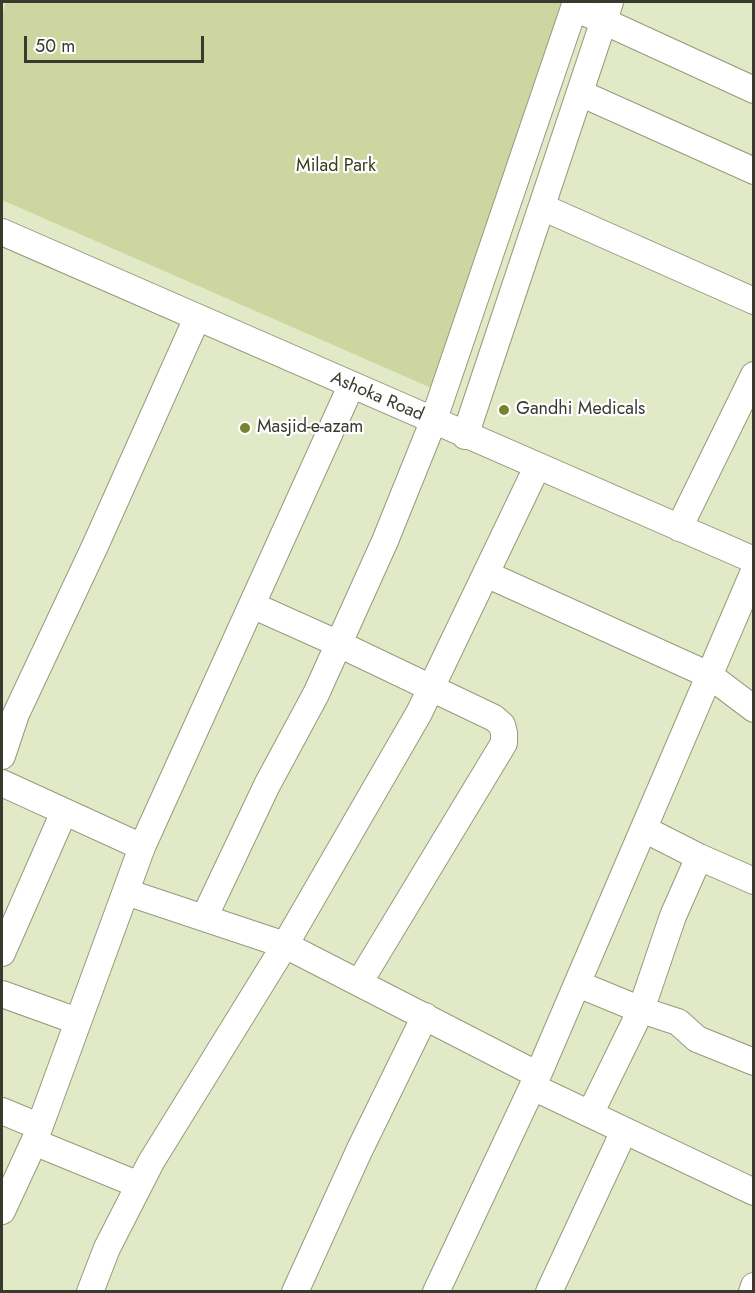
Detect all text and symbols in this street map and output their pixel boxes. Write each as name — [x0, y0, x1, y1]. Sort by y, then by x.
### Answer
scale bar — [27, 24, 207, 62]
text: 50 m — [35, 33, 75, 59]
park label: Milad Park — [296, 156, 376, 178]
street label: Ashoka Road — [327, 368, 427, 426]
place label: Gandhi Medicals — [516, 399, 645, 421]
marker: Gandhi Medicals — [497, 403, 511, 417]
place label: Masjid-e-azam — [257, 417, 363, 439]
marker: Masjid-e-azam — [238, 421, 252, 435]

